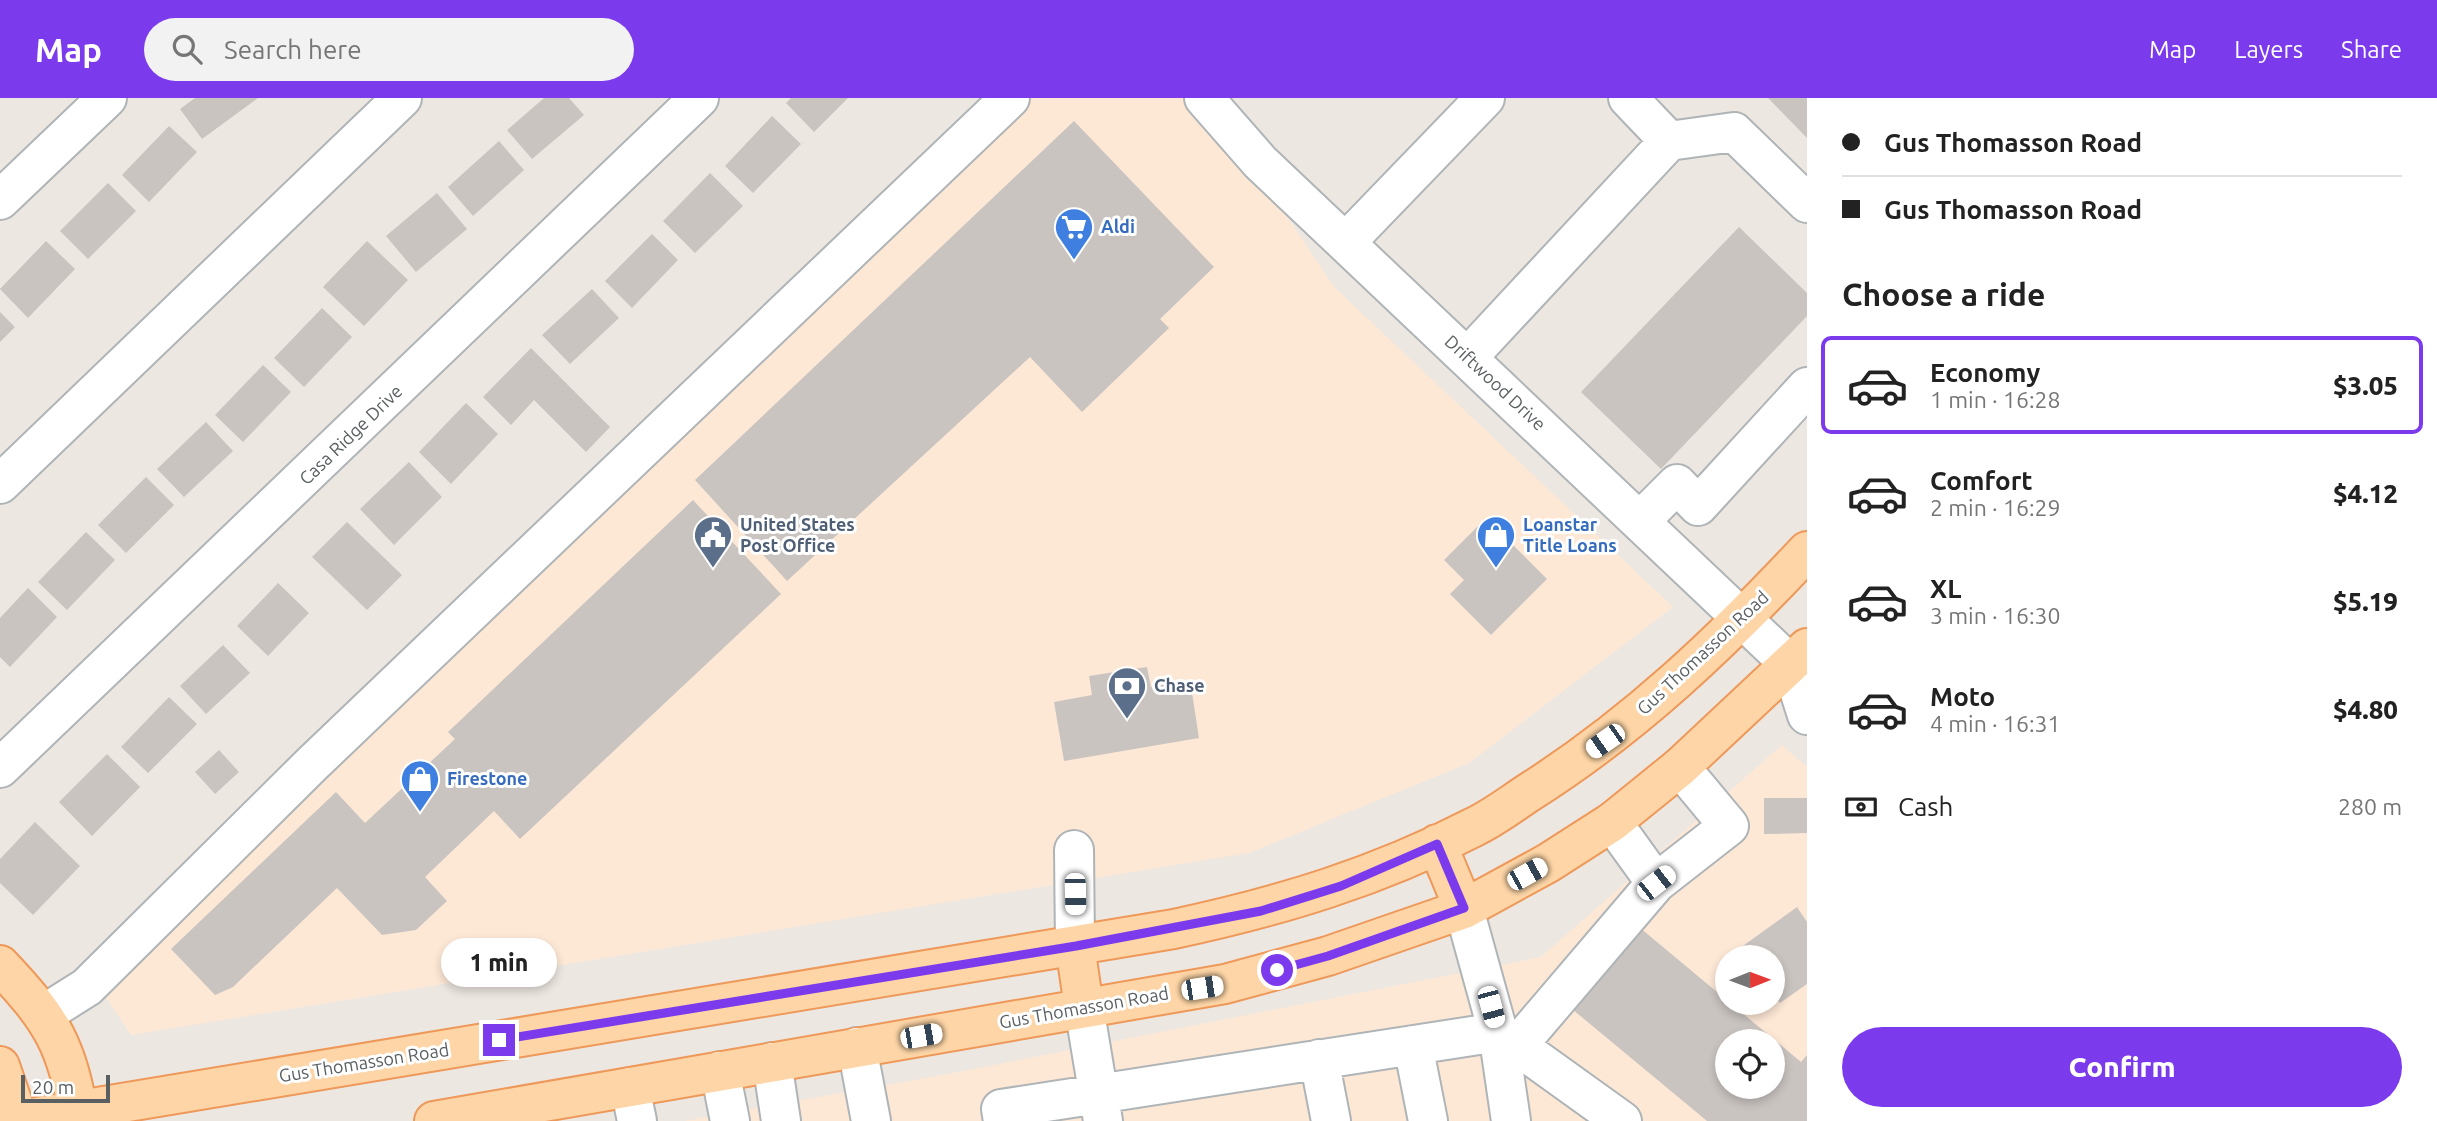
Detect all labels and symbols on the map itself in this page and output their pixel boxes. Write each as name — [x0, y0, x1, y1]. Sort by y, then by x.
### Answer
supermarket icon: Aldi — [1053, 206, 1095, 261]
place label: Aldi — [1101, 216, 1135, 236]
street label: Driftwood Drive — [1441, 331, 1550, 434]
street label: Casa Ridge Drive — [295, 380, 406, 488]
public building icon: United States Post Office — [692, 514, 734, 569]
place label: United States Post Office — [740, 514, 855, 555]
shop icon: Loanstar Title Loans — [1475, 514, 1517, 569]
place label: Loanstar Title Loans — [1523, 514, 1617, 555]
street label: Gus Thomasson Road — [1633, 586, 1772, 718]
bank icon: Chase — [1106, 665, 1148, 720]
place label: Chase — [1154, 675, 1205, 695]
car — [1582, 720, 1629, 762]
shop icon: Firestone — [399, 758, 441, 813]
place label: Firestone — [447, 768, 527, 788]
car — [1504, 855, 1551, 893]
car — [1633, 862, 1680, 904]
car — [1065, 873, 1086, 915]
callout: 1 min — [441, 939, 557, 988]
north arrow — [1715, 945, 1785, 1015]
route start — [1261, 954, 1293, 986]
car — [1180, 974, 1225, 1002]
street label: Gus Thomasson Road — [997, 982, 1170, 1032]
car — [1476, 984, 1507, 1030]
car — [899, 1022, 944, 1050]
route end — [483, 1024, 515, 1056]
street label: Gus Thomasson Road — [277, 1039, 450, 1085]
scale bar — [21, 1072, 110, 1104]

